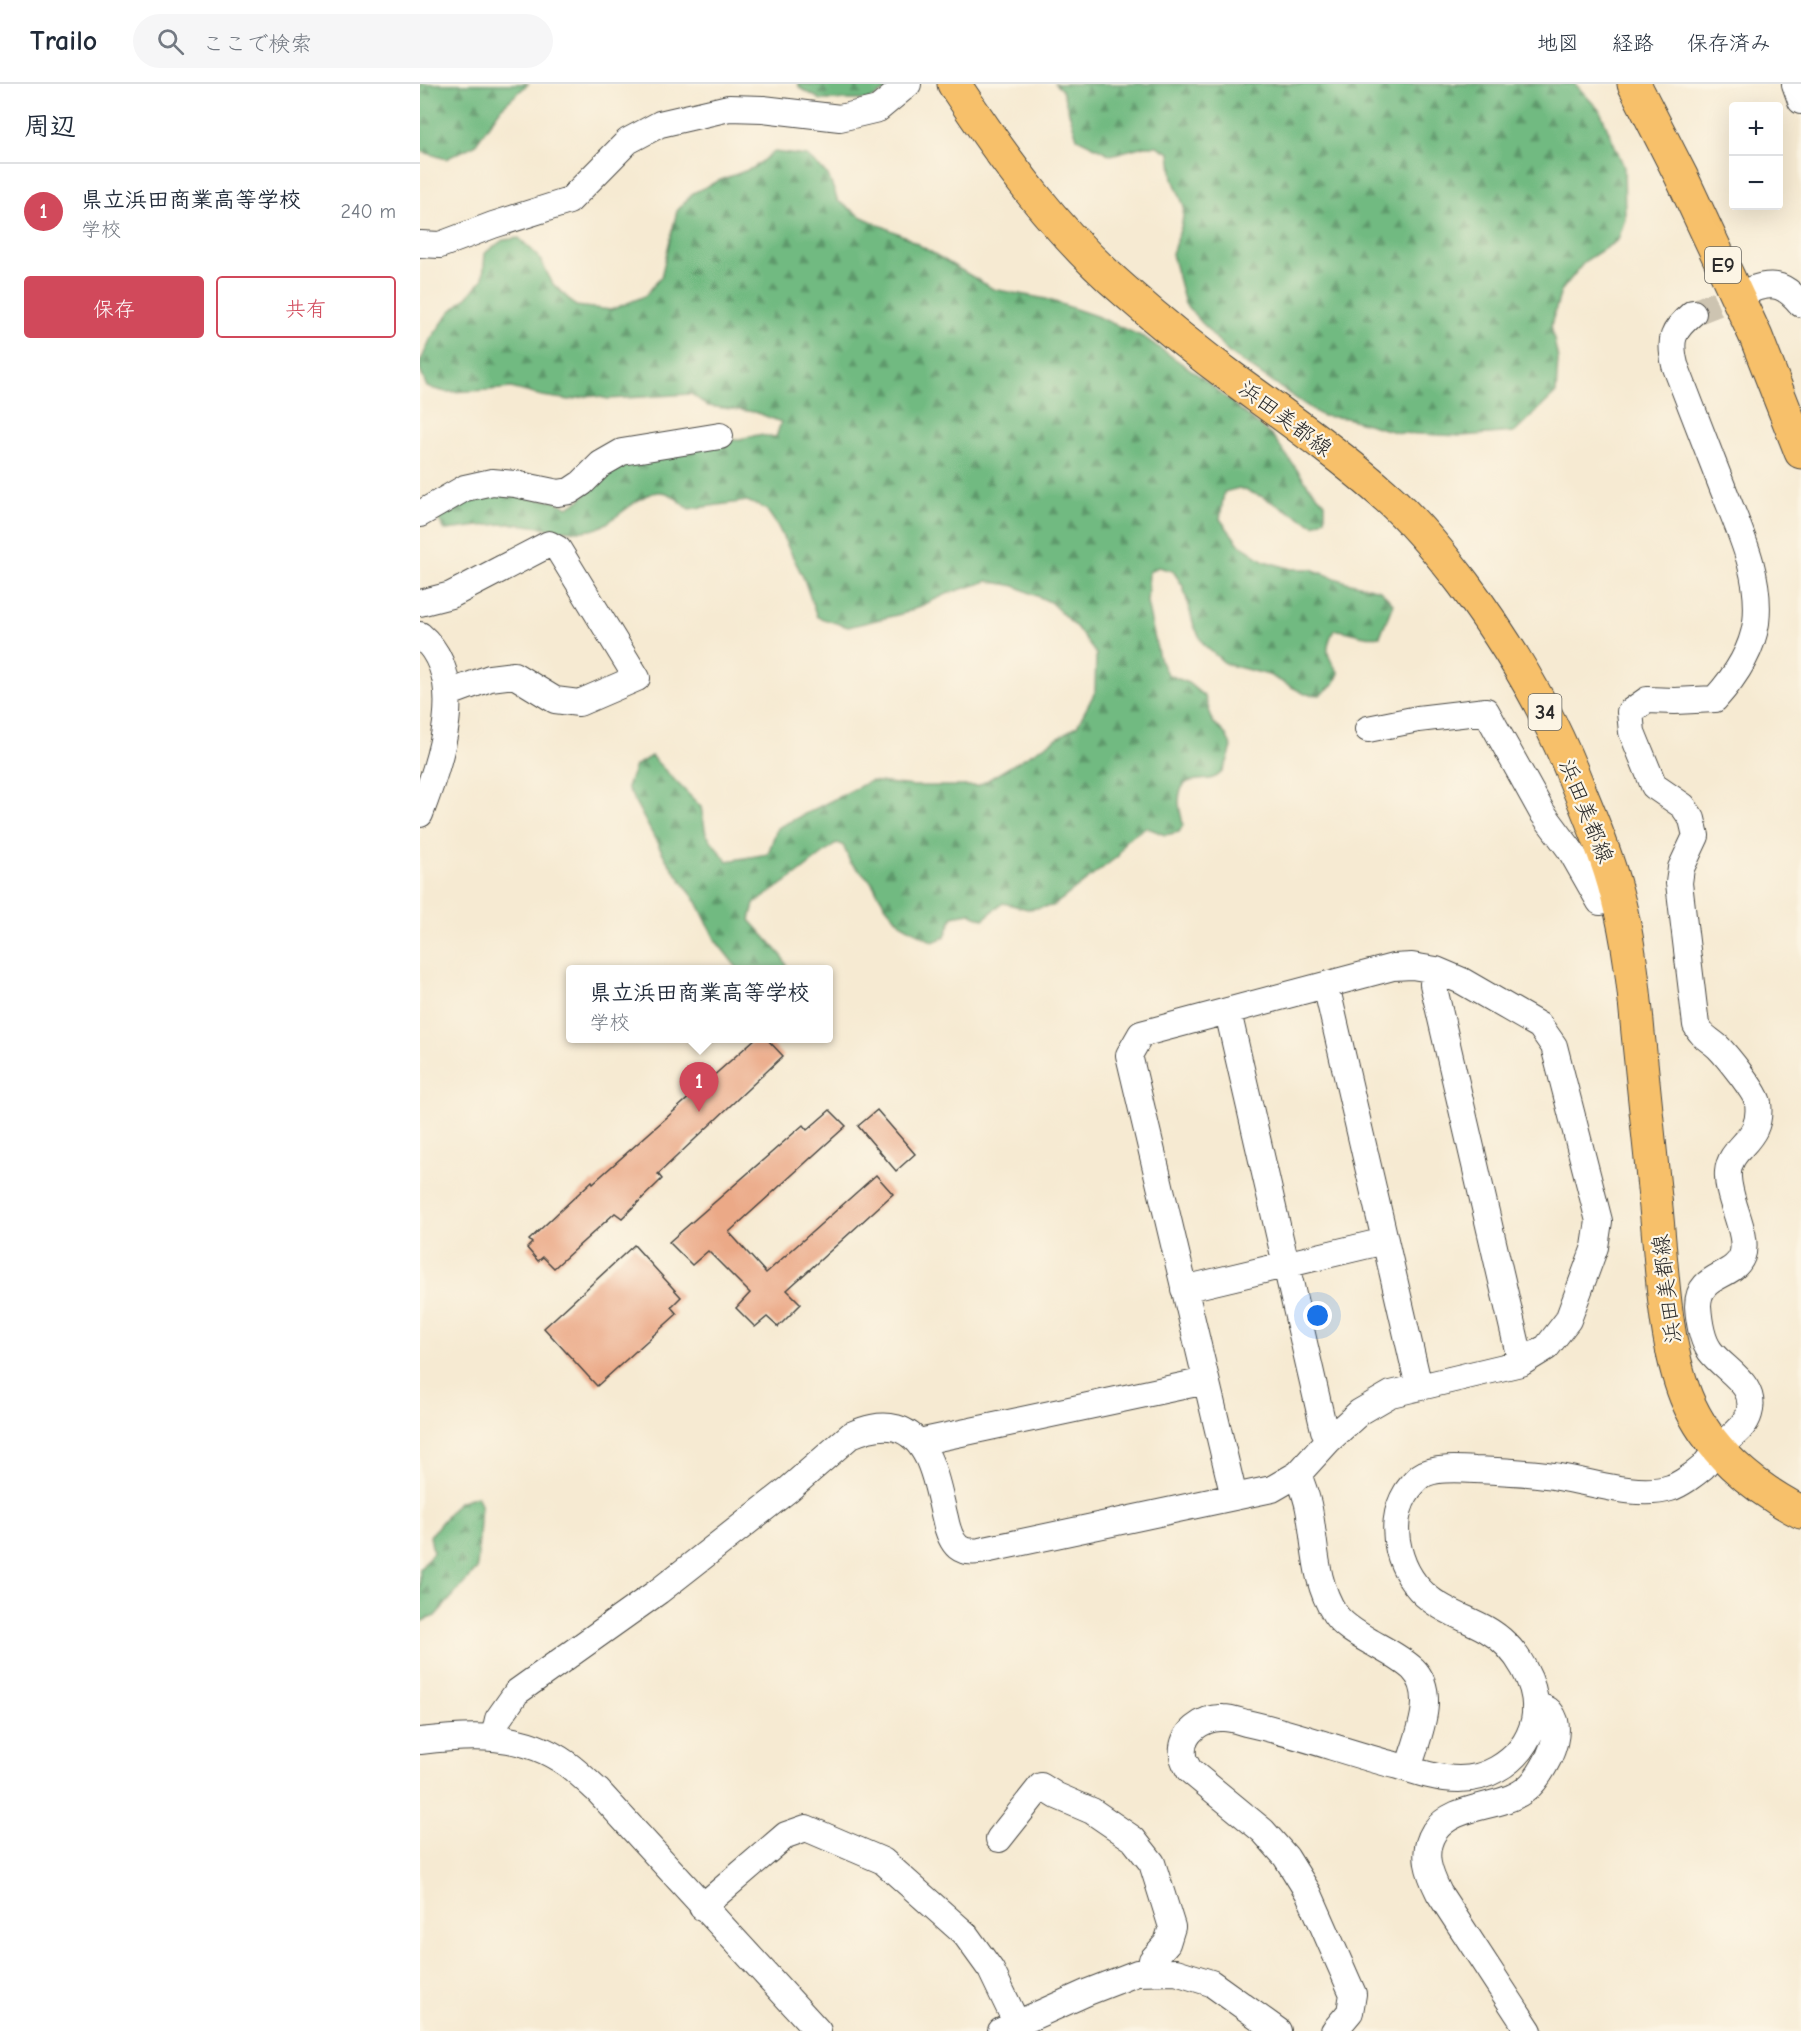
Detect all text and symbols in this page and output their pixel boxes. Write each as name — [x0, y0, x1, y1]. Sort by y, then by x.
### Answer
search box — [133, 14, 553, 68]
text: Trailo — [30, 25, 97, 57]
icon: search — [154, 25, 187, 58]
text: ここで検索 — [202, 31, 312, 57]
text: 地図 — [1537, 31, 1579, 55]
text: 経路 — [1612, 31, 1654, 55]
text: 保存済み — [1687, 31, 1771, 55]
map controls — [1729, 102, 1783, 210]
button: + — [1729, 102, 1783, 156]
text: 周辺 — [24, 112, 76, 142]
button: − — [1729, 156, 1783, 210]
text: 県立浜田商業高等学校 — [81, 187, 301, 213]
text: 1 — [40, 200, 47, 223]
text: 240 m — [341, 200, 396, 223]
text: 学校 — [81, 218, 121, 241]
road number: E9 — [1705, 247, 1741, 283]
button: 保存 — [24, 276, 204, 338]
button: 共有 — [216, 276, 396, 338]
street label: 浜田美都線 — [1234, 375, 1337, 462]
road number: 34 — [1528, 694, 1562, 730]
street label: 浜田美都線 — [1553, 756, 1619, 867]
popup — [566, 965, 833, 1043]
text: 県立浜田商業高等学校 — [589, 980, 810, 1006]
text: 学校 — [589, 1011, 629, 1034]
pin: 1 — [680, 1062, 718, 1112]
street label: 浜田美都線 — [1647, 1233, 1687, 1345]
your location — [1303, 1301, 1332, 1330]

